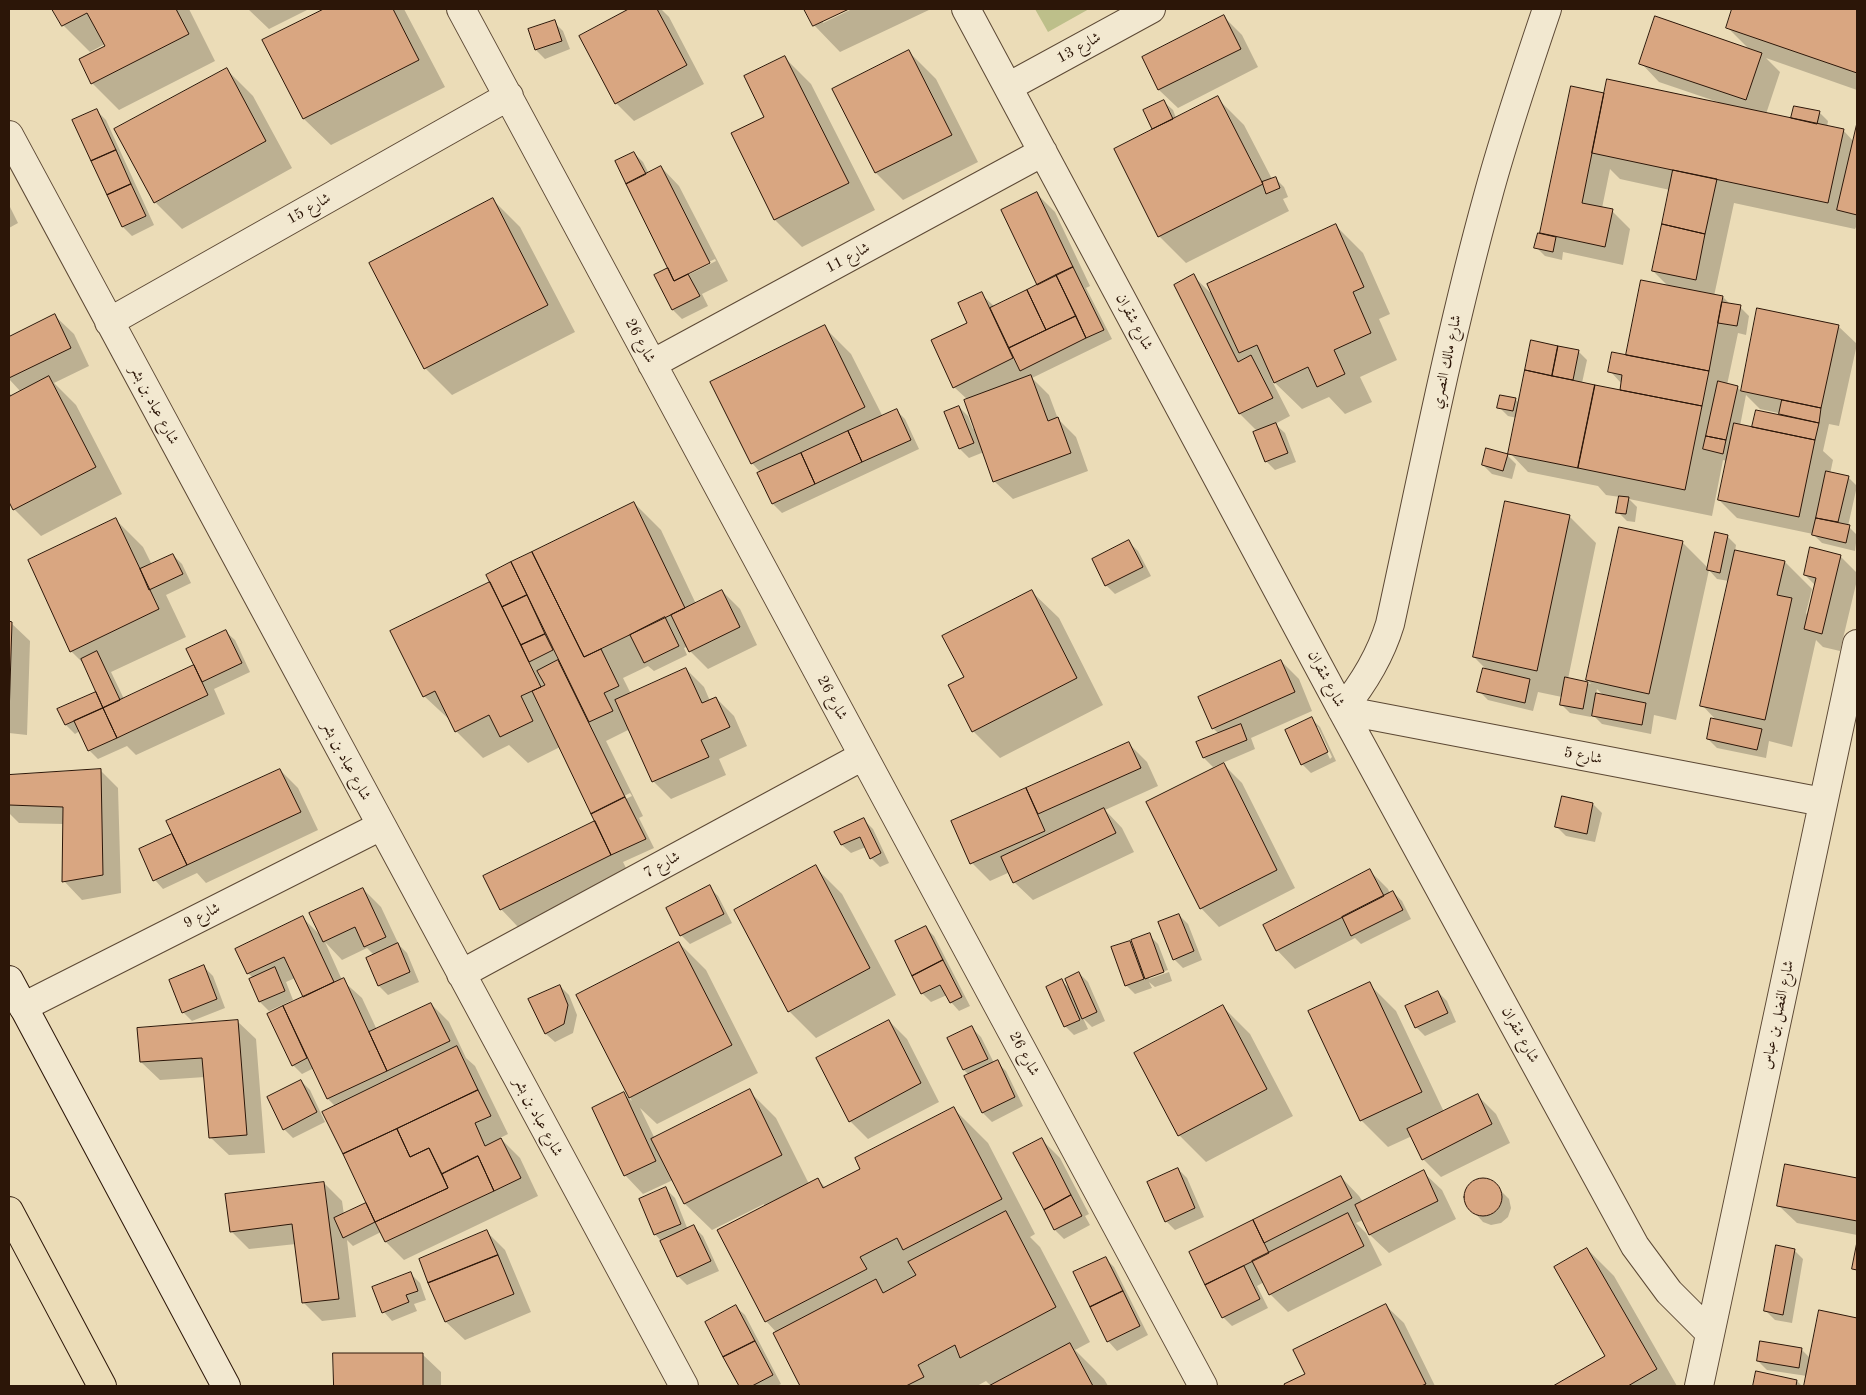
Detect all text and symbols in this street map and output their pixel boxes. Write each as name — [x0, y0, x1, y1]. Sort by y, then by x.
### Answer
street label: شارع 13 — [1054, 29, 1104, 67]
street label: شارع 15 — [284, 189, 334, 229]
street label: شارع 11 — [823, 239, 873, 277]
street label: شارع شقران — [1112, 291, 1156, 353]
street label: شارع مالك النصري — [1428, 313, 1466, 411]
street label: شارع 26 — [621, 316, 659, 366]
street label: شارع عباد بن بشر — [126, 362, 182, 448]
street label: شارع شقران — [1304, 648, 1348, 710]
street label: شارع 26 — [813, 673, 851, 723]
street label: شارع عباد بن بشر — [318, 718, 374, 804]
street label: شارع 5 — [1562, 743, 1604, 769]
street label: شارع 7 — [641, 848, 683, 882]
street label: شارع 9 — [181, 899, 223, 933]
street label: شارع الفضل بن عباس — [1758, 959, 1798, 1071]
street label: شارع شقران — [1497, 1004, 1543, 1066]
street label: شارع 26 — [1005, 1029, 1043, 1079]
street label: شارع عباد بن بشر — [510, 1074, 566, 1160]

